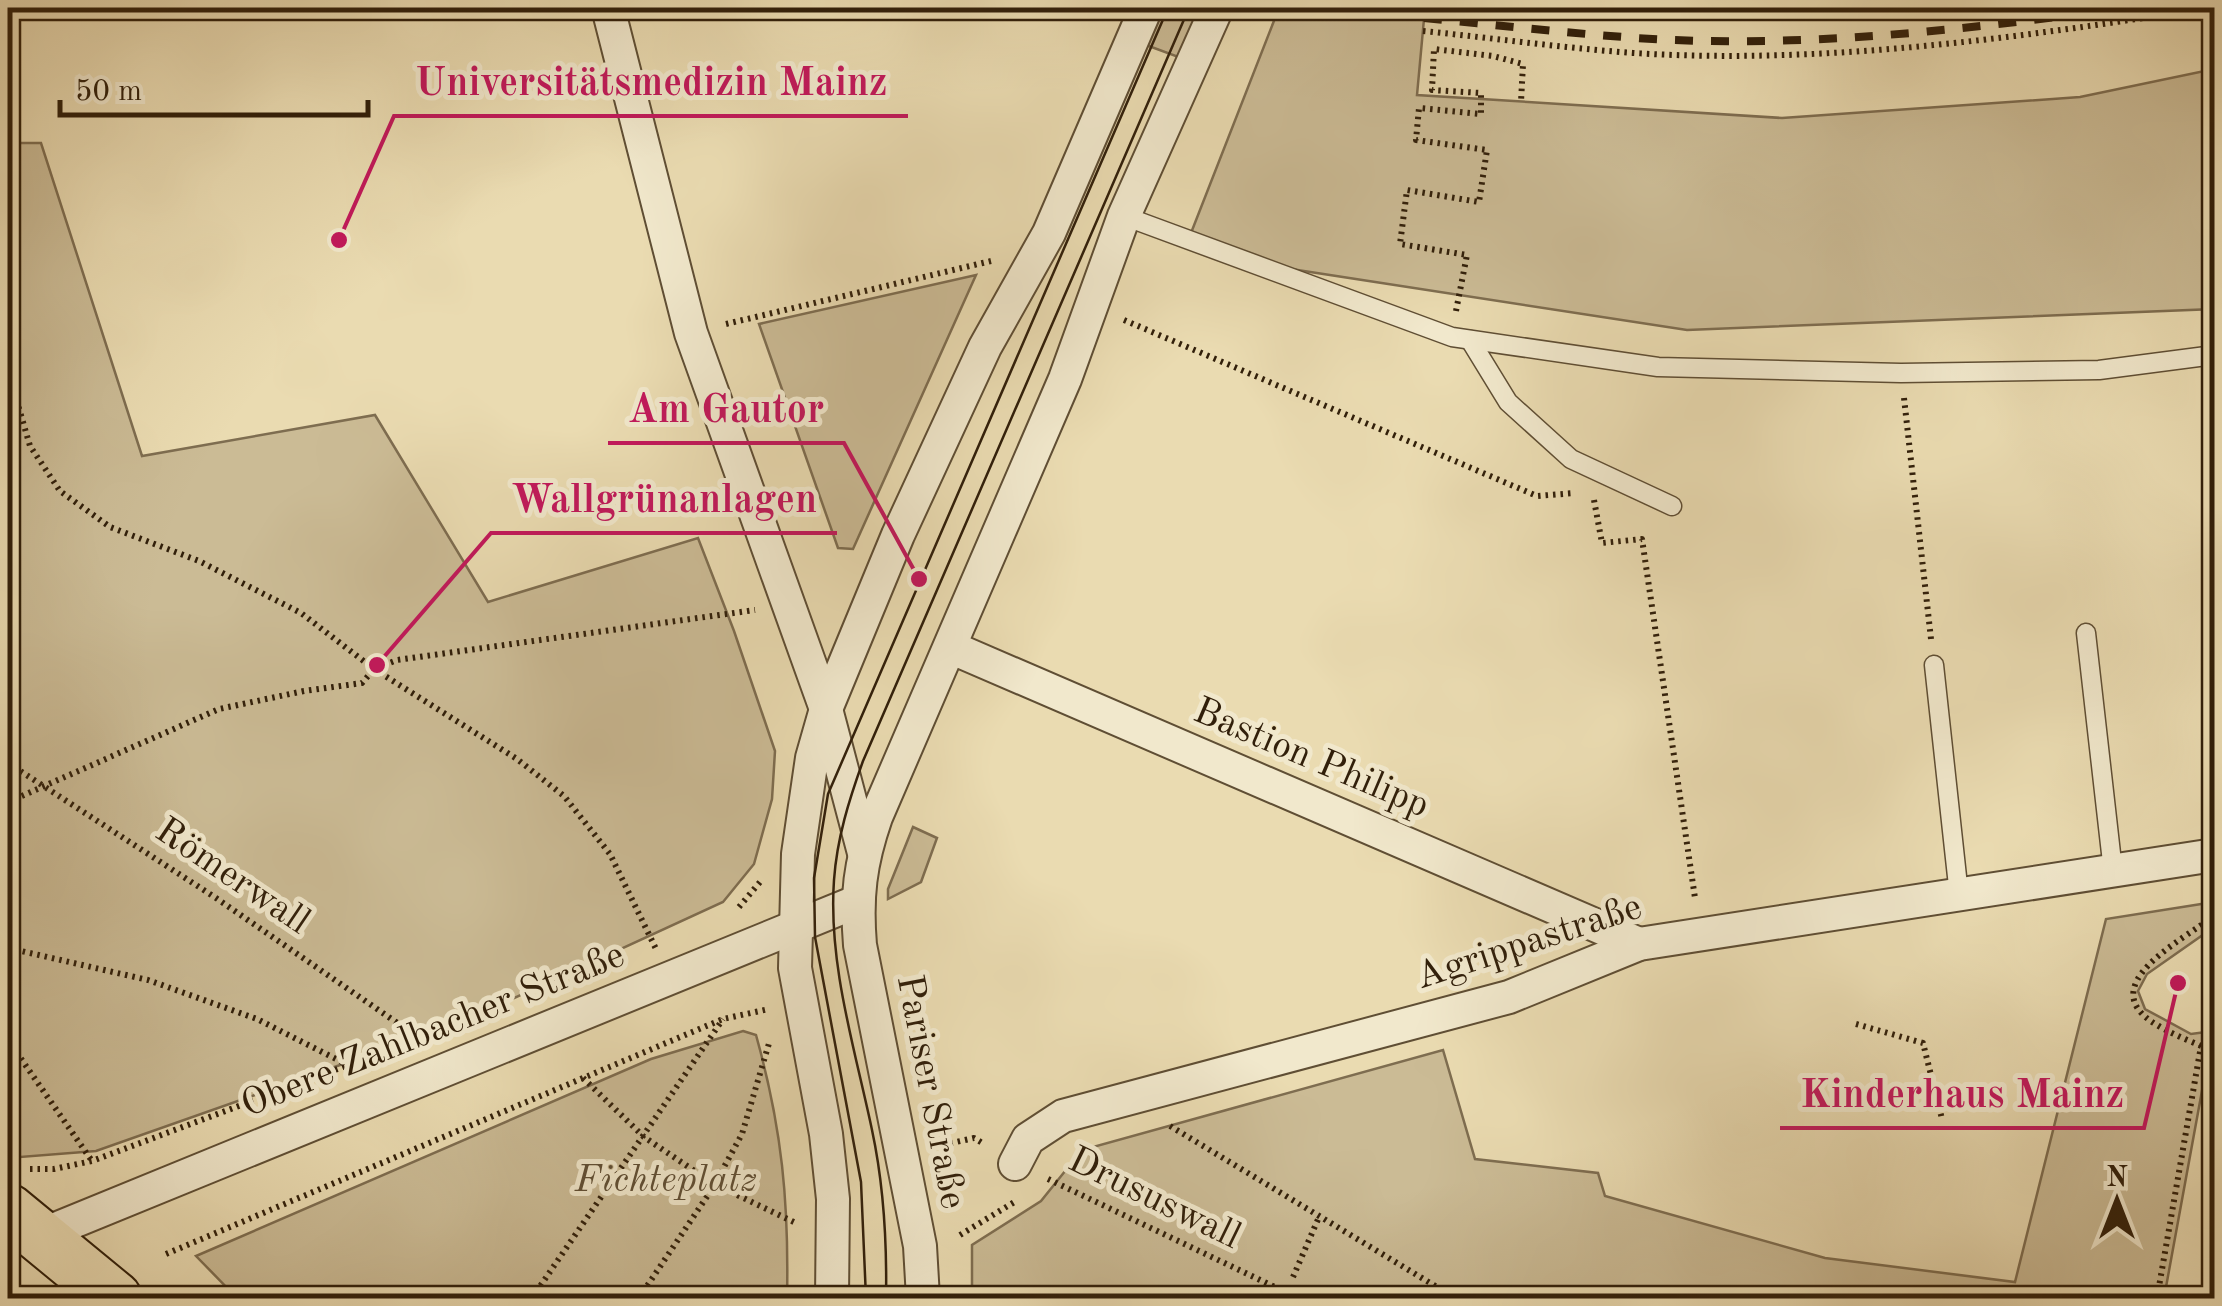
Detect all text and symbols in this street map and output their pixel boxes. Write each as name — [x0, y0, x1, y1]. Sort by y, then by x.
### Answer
callout: Universitätsmedizin Mainz — [394, 46, 908, 116]
scale bar — [60, 55, 368, 117]
text: Universitätsmedizin Mainz — [414, 65, 888, 105]
text: 50 m — [75, 77, 142, 107]
callout: Am Gautor — [608, 373, 844, 443]
text: Am Gautor — [628, 392, 824, 432]
callout: Wallgrünanlagen — [491, 463, 837, 533]
text: Wallgrünanlagen — [511, 482, 817, 522]
street label: Bastion Philipp — [1188, 692, 1434, 826]
street label: Römerwall — [148, 812, 316, 942]
street label: Agrippastraße — [1411, 889, 1647, 997]
street label: Obere Zahlbacher Straße — [236, 937, 630, 1125]
street label: Pariser Straße — [889, 972, 971, 1212]
callout: Kinderhaus Mainz — [1780, 1058, 2144, 1128]
text: Kinderhaus Mainz — [1800, 1077, 2124, 1117]
street label: Drususwall — [1062, 1141, 1246, 1257]
north arrow — [2067, 1151, 2167, 1251]
park label: Fichteplatz — [574, 1162, 757, 1200]
text: N — [2106, 1165, 2128, 1193]

